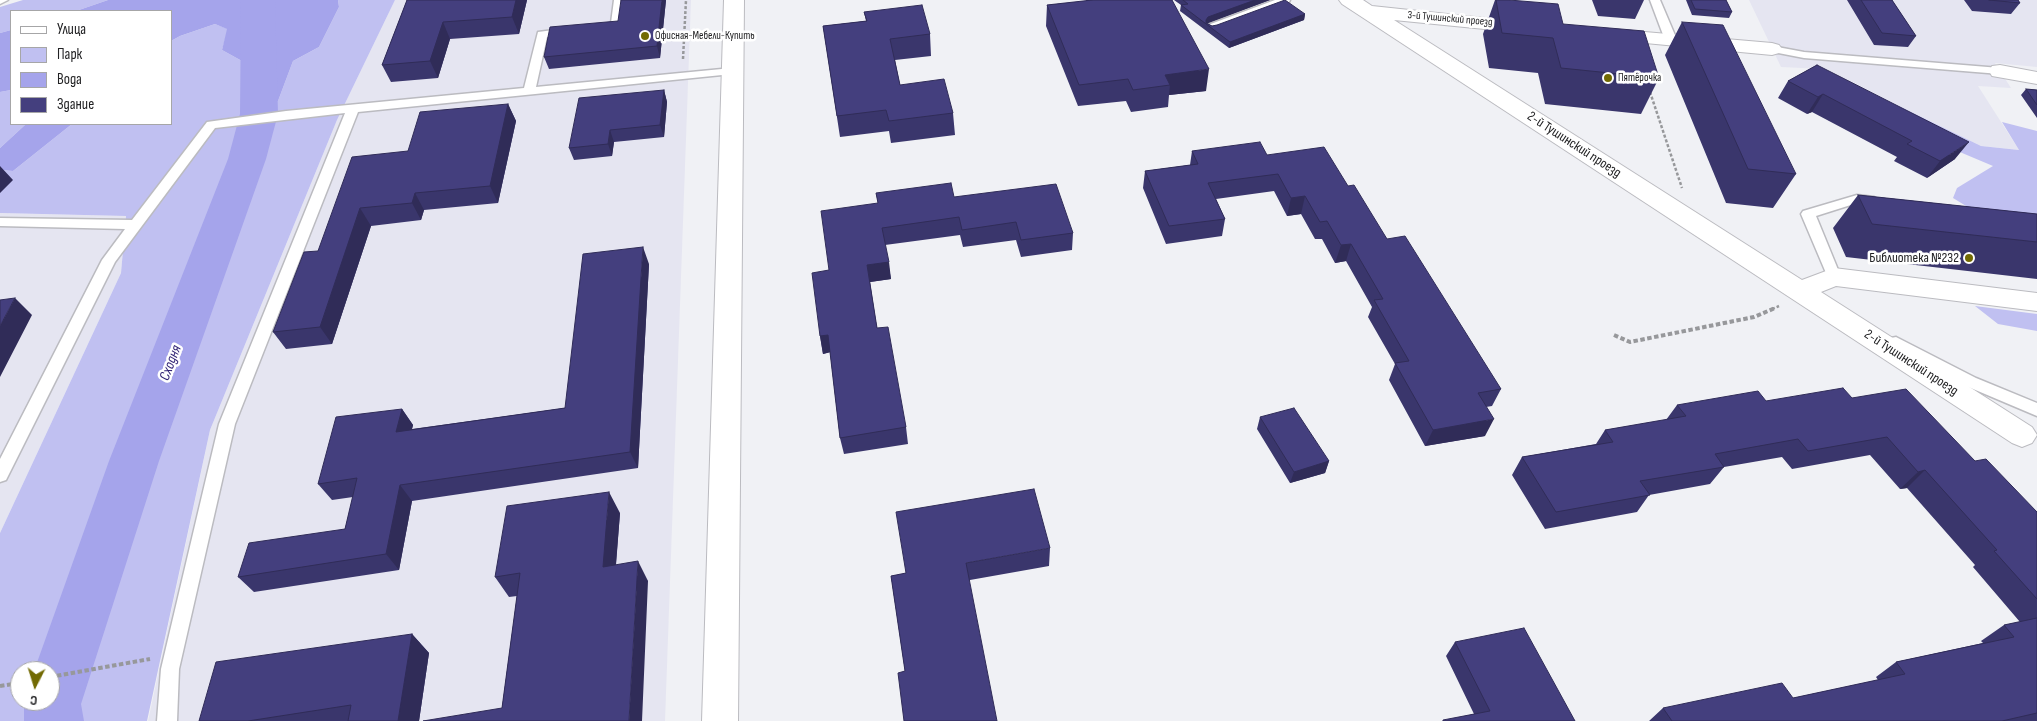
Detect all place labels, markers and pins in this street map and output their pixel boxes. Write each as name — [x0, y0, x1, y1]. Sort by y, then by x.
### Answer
place label: Офисная-Мебели-Купить — [655, 29, 755, 43]
marker: Офисная-Мебели-Купить — [639, 30, 651, 42]
place label: Пятёрочка — [1618, 71, 1661, 85]
marker: Пятёрочка — [1602, 72, 1614, 84]
place label: Библиотека №232 — [1869, 250, 1959, 266]
marker: Библиотека №232 — [1963, 252, 1975, 264]

